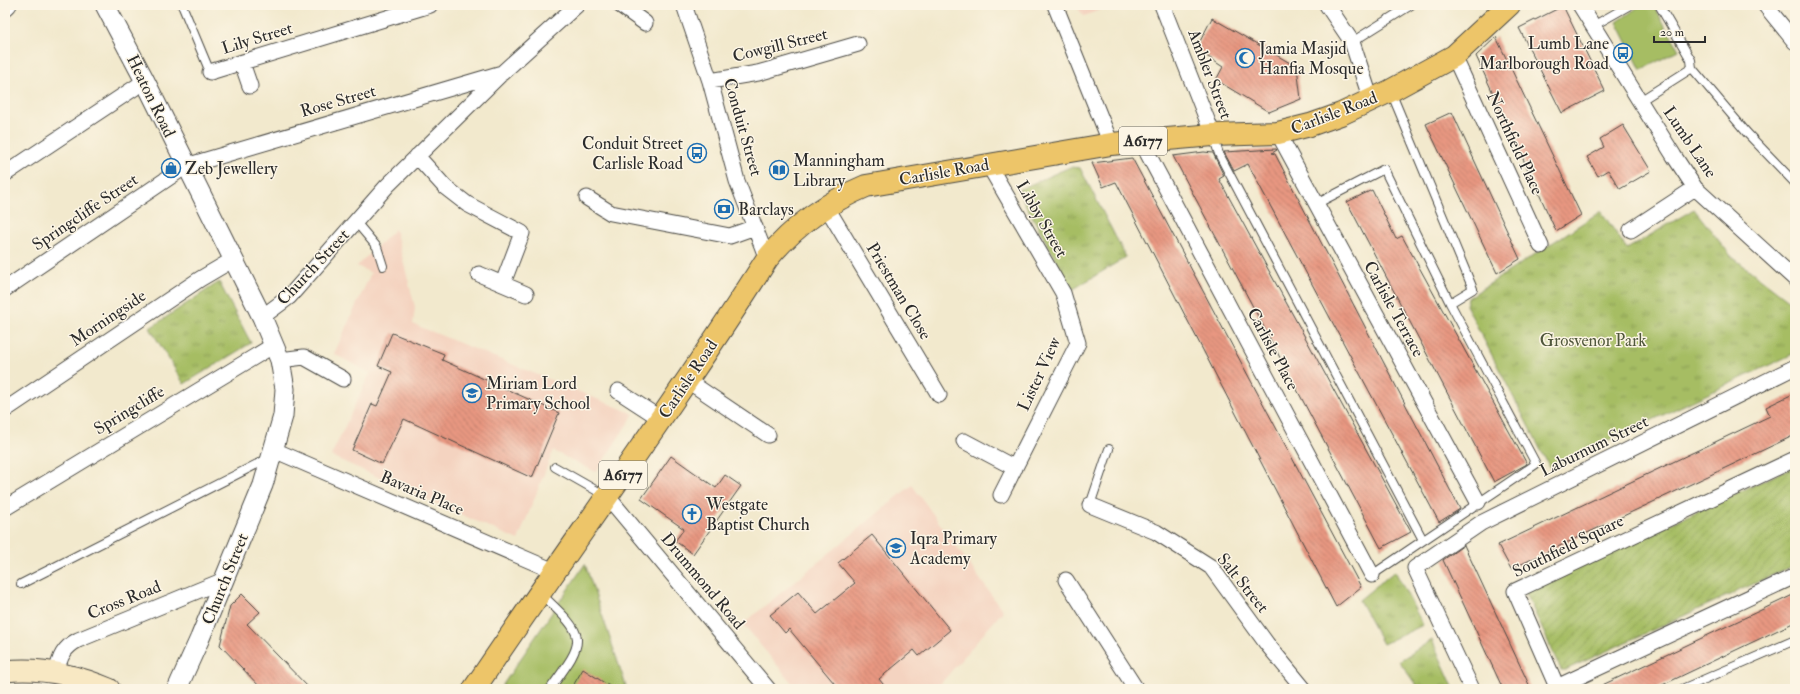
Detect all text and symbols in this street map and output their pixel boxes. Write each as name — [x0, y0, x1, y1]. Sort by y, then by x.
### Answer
street label: Lily Street — [219, 17, 296, 60]
scale bar — [1654, 18, 1705, 44]
street label: Cowgill Street — [730, 23, 830, 67]
street label: Ambler Street — [1183, 25, 1237, 122]
text: 20 m — [1660, 25, 1685, 40]
place label: Lumb Lane Marlborough Road — [1479, 33, 1610, 74]
place label: Jamia Masjid Hanfia Mosque — [1258, 38, 1364, 79]
bus stop icon: Lumb Lane Marlborough Road — [1612, 42, 1634, 64]
mosque icon: Jamia Masjid Hanfia Mosque — [1234, 47, 1256, 69]
street label: Heaton Road — [122, 51, 180, 141]
street label: Conduit Street — [719, 76, 767, 179]
street label: Rose Street — [298, 80, 379, 122]
street label: Carlisle Road — [1288, 87, 1381, 139]
street label: Northfield Place — [1482, 88, 1548, 198]
street label: Lumb Lane — [1659, 102, 1721, 182]
road number: A6177 — [1119, 127, 1167, 155]
place label: Conduit Street Carlisle Road — [582, 133, 684, 174]
bus stop icon: Conduit Street Carlisle Road — [686, 142, 708, 164]
place label: Manningham Library — [793, 150, 885, 192]
street label: Carlisle Road — [897, 154, 991, 190]
shop icon: Zeb Jewellery — [160, 157, 182, 179]
place label: Zeb Jewellery — [185, 158, 278, 180]
library icon: Manningham Library — [768, 159, 790, 181]
street label: Springcliffe Street — [28, 169, 143, 256]
street label: Libby Street — [1011, 177, 1073, 262]
bank icon: Barclays — [713, 198, 735, 220]
place label: Barclays — [738, 199, 794, 221]
street label: Church Street — [272, 224, 354, 310]
street label: Priestman Close — [862, 239, 936, 343]
street label: Carlisle Terrace — [1359, 257, 1429, 361]
street label: Morningside — [66, 285, 150, 351]
street label: Carlisle Place — [1242, 304, 1304, 394]
park label: Grosvenor Park — [1540, 330, 1646, 351]
street label: Lister View — [1013, 333, 1065, 414]
street label: Carlisle Road — [654, 335, 722, 423]
place label: Miriam Lord Primary School — [486, 373, 591, 415]
street label: Springcliffe — [90, 381, 169, 440]
school or university icon: Miriam Lord Primary School — [461, 382, 483, 404]
street label: Laburnum Street — [1536, 411, 1652, 481]
road number: A6177 — [599, 461, 647, 489]
street label: Bavaria Place — [377, 466, 467, 520]
place label: Westgate Baptist Church — [705, 494, 810, 536]
church icon: Westgate Baptist Church — [681, 503, 703, 525]
street label: Southfield Square — [1509, 510, 1627, 582]
street label: Drummond Road — [656, 528, 750, 634]
place label: Iqra Primary Academy — [909, 528, 998, 570]
street label: Church Street — [197, 530, 253, 628]
school or university icon: Iqra Primary Academy — [885, 537, 907, 559]
street label: Salt Street — [1213, 549, 1274, 617]
street label: Cross Road — [84, 576, 164, 624]

